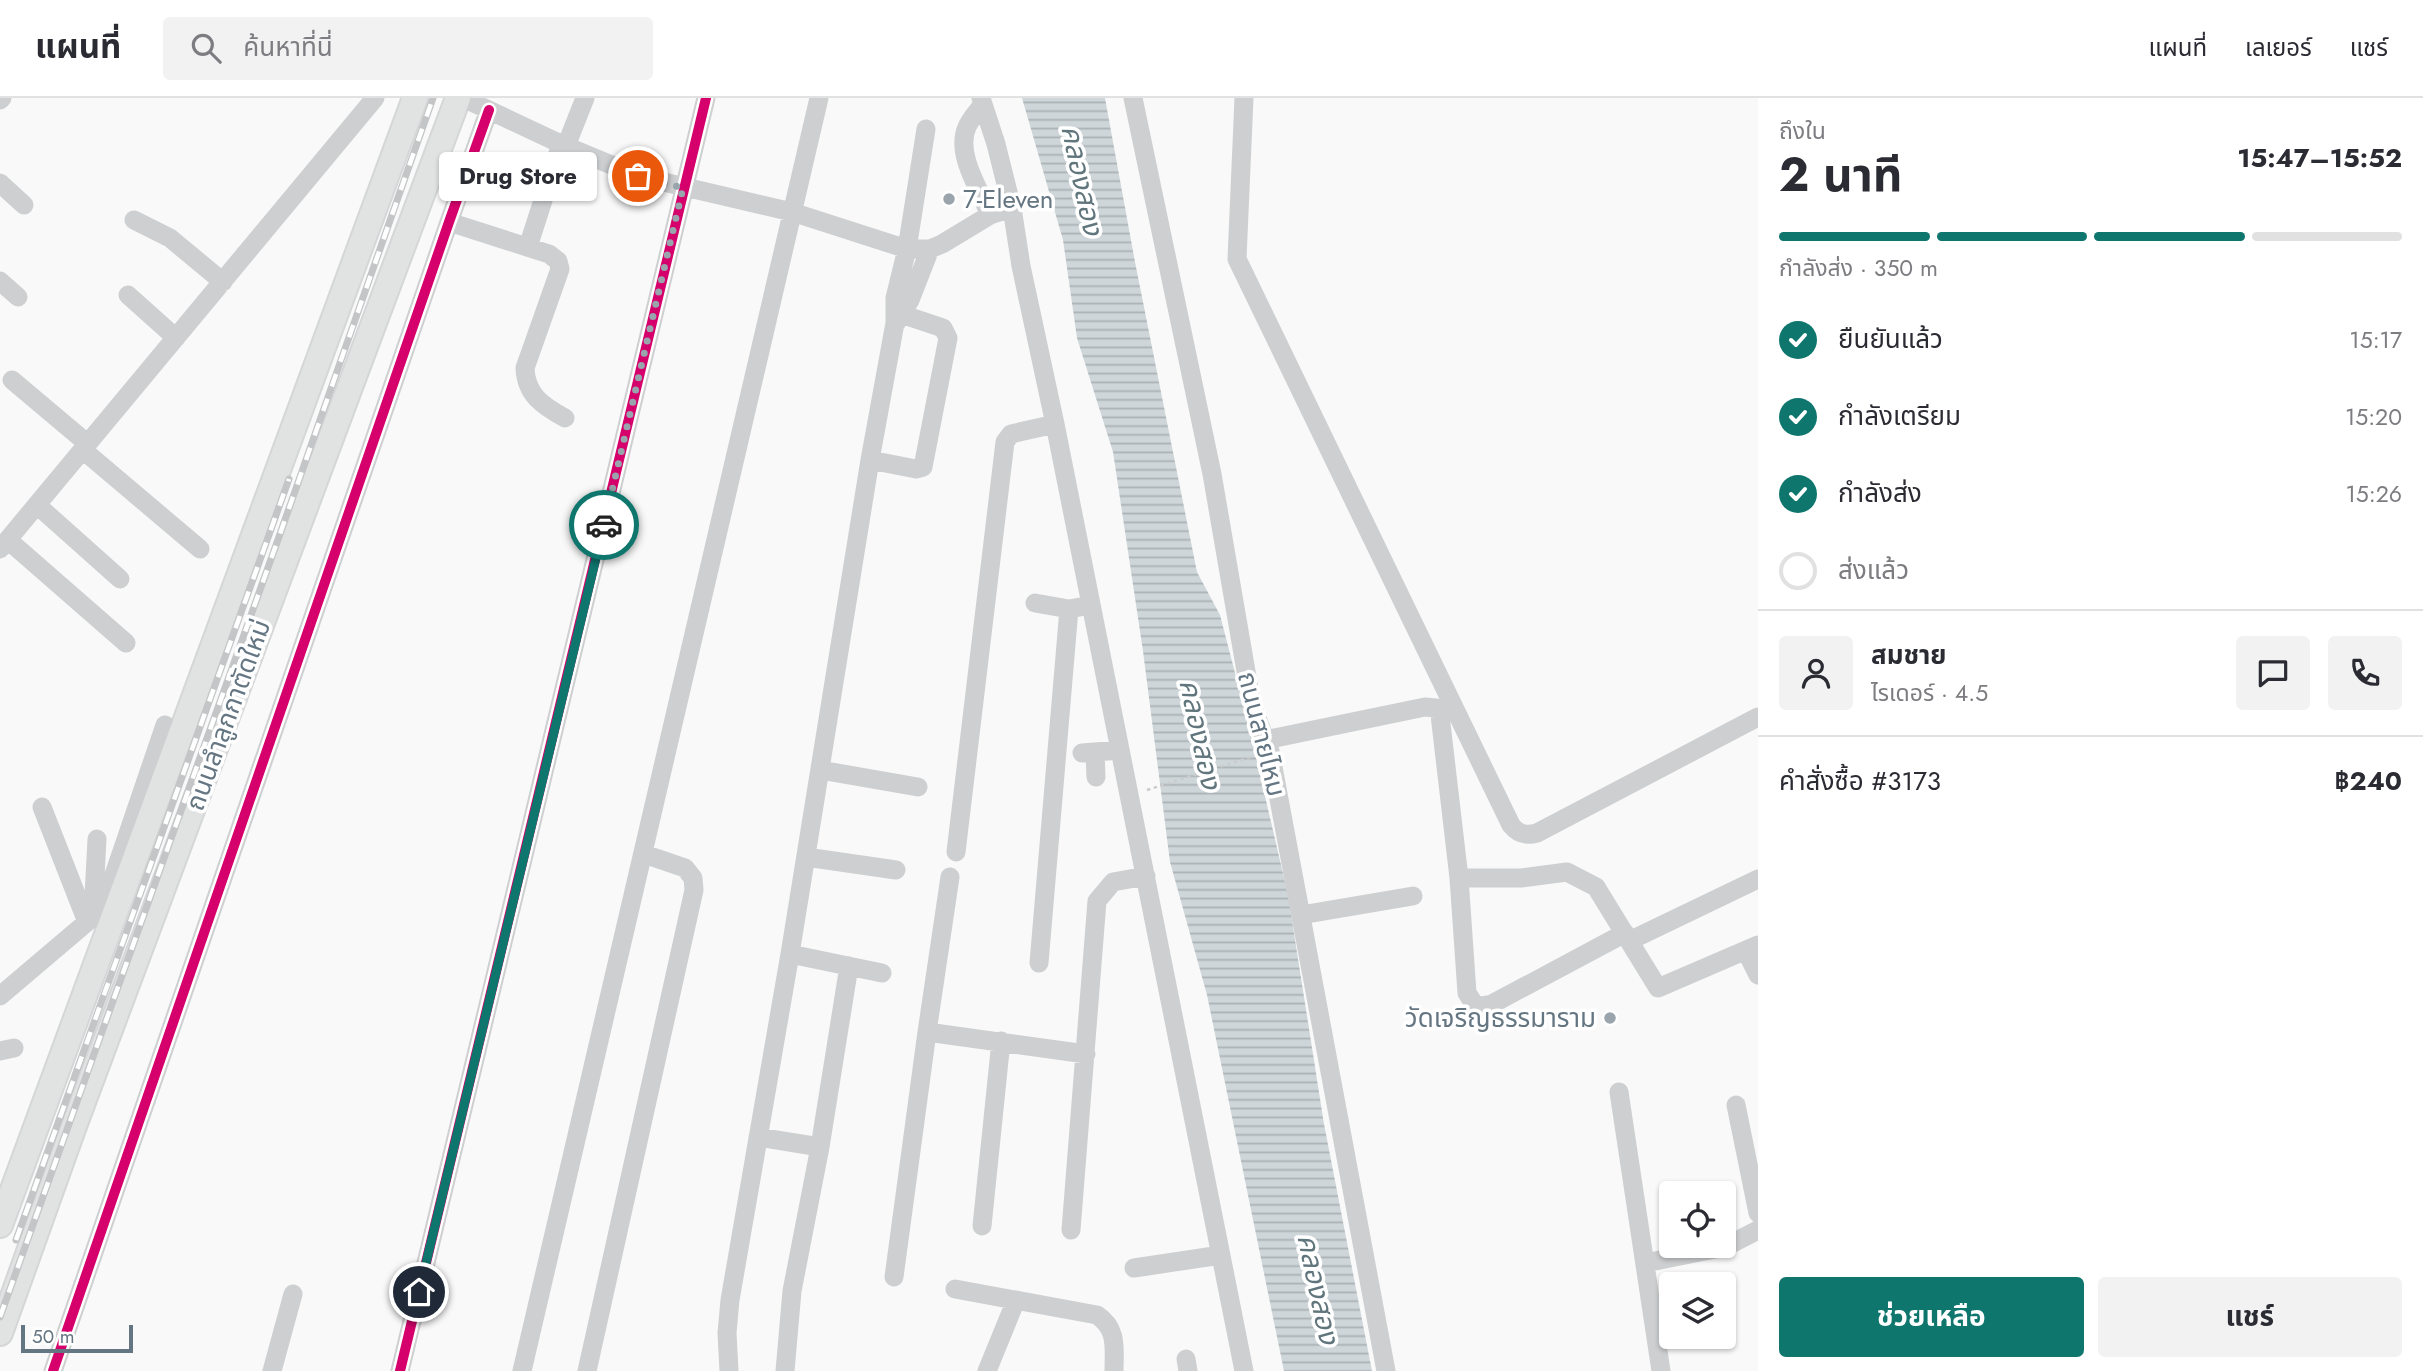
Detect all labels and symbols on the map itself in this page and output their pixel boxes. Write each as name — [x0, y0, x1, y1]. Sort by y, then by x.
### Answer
water label: คลองสอง — [1050, 121, 1114, 241]
pin — [608, 146, 668, 206]
callout: Drug Store — [438, 152, 596, 200]
place label: 7-Eleven — [963, 180, 1053, 218]
marker: 7-Eleven — [941, 191, 957, 207]
courier — [569, 490, 639, 560]
street label: ถนนลำลูกกาตัดใหม่ — [176, 614, 280, 816]
street label: ถนนสายไหม — [1228, 668, 1296, 800]
water label: คลองสอง — [1168, 675, 1232, 795]
place label: วัดเจริญธรรมาราม — [1405, 999, 1596, 1037]
marker: วัดเจริญธรรมาราม — [1602, 1010, 1618, 1026]
water label: คลองสอง — [1286, 1230, 1350, 1350]
pin — [389, 1262, 449, 1322]
scale bar — [21, 1322, 133, 1354]

